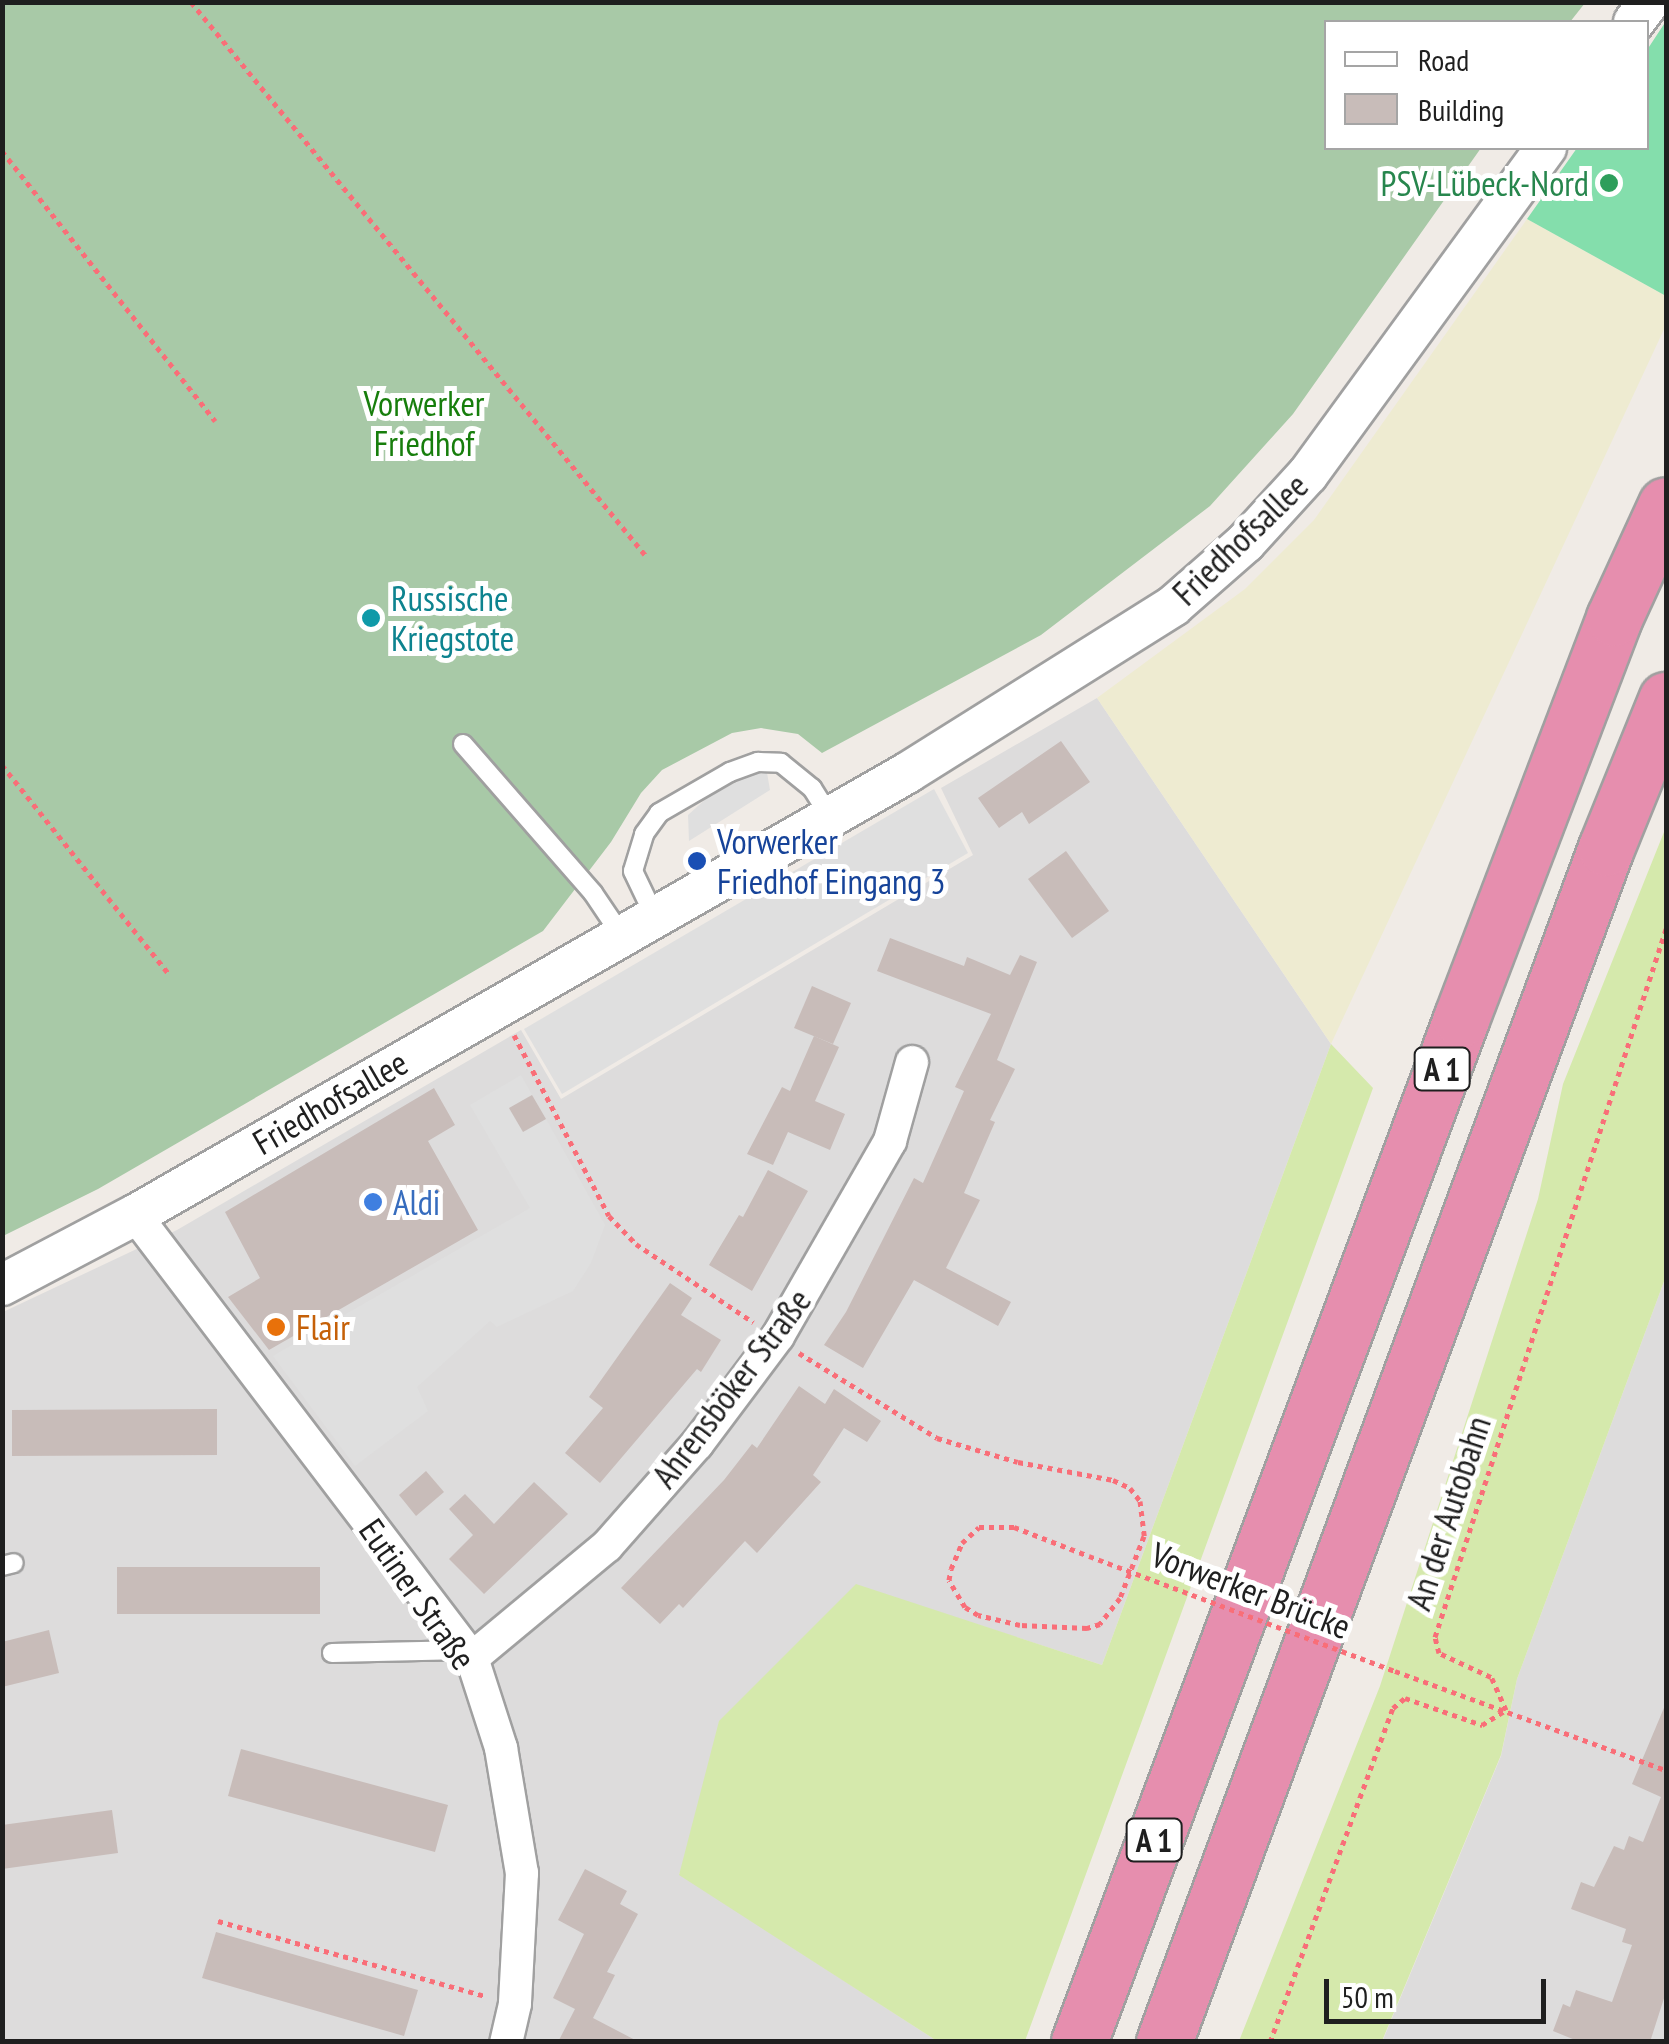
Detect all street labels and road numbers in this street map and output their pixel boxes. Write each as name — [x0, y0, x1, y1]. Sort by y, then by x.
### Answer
street label: Friedhofsallee — [1164, 464, 1316, 614]
street label: Friedhofsallee — [245, 1041, 415, 1163]
road number: A 1 — [1412, 1042, 1472, 1096]
street label: Ahrensböker Straße — [643, 1280, 819, 1496]
street label: An der Autobahn — [1397, 1410, 1499, 1616]
street label: Eutiner Straße — [351, 1511, 485, 1677]
street label: Vorwerker Brücke — [1146, 1533, 1356, 1647]
road number: A 1 — [1124, 1813, 1184, 1867]

